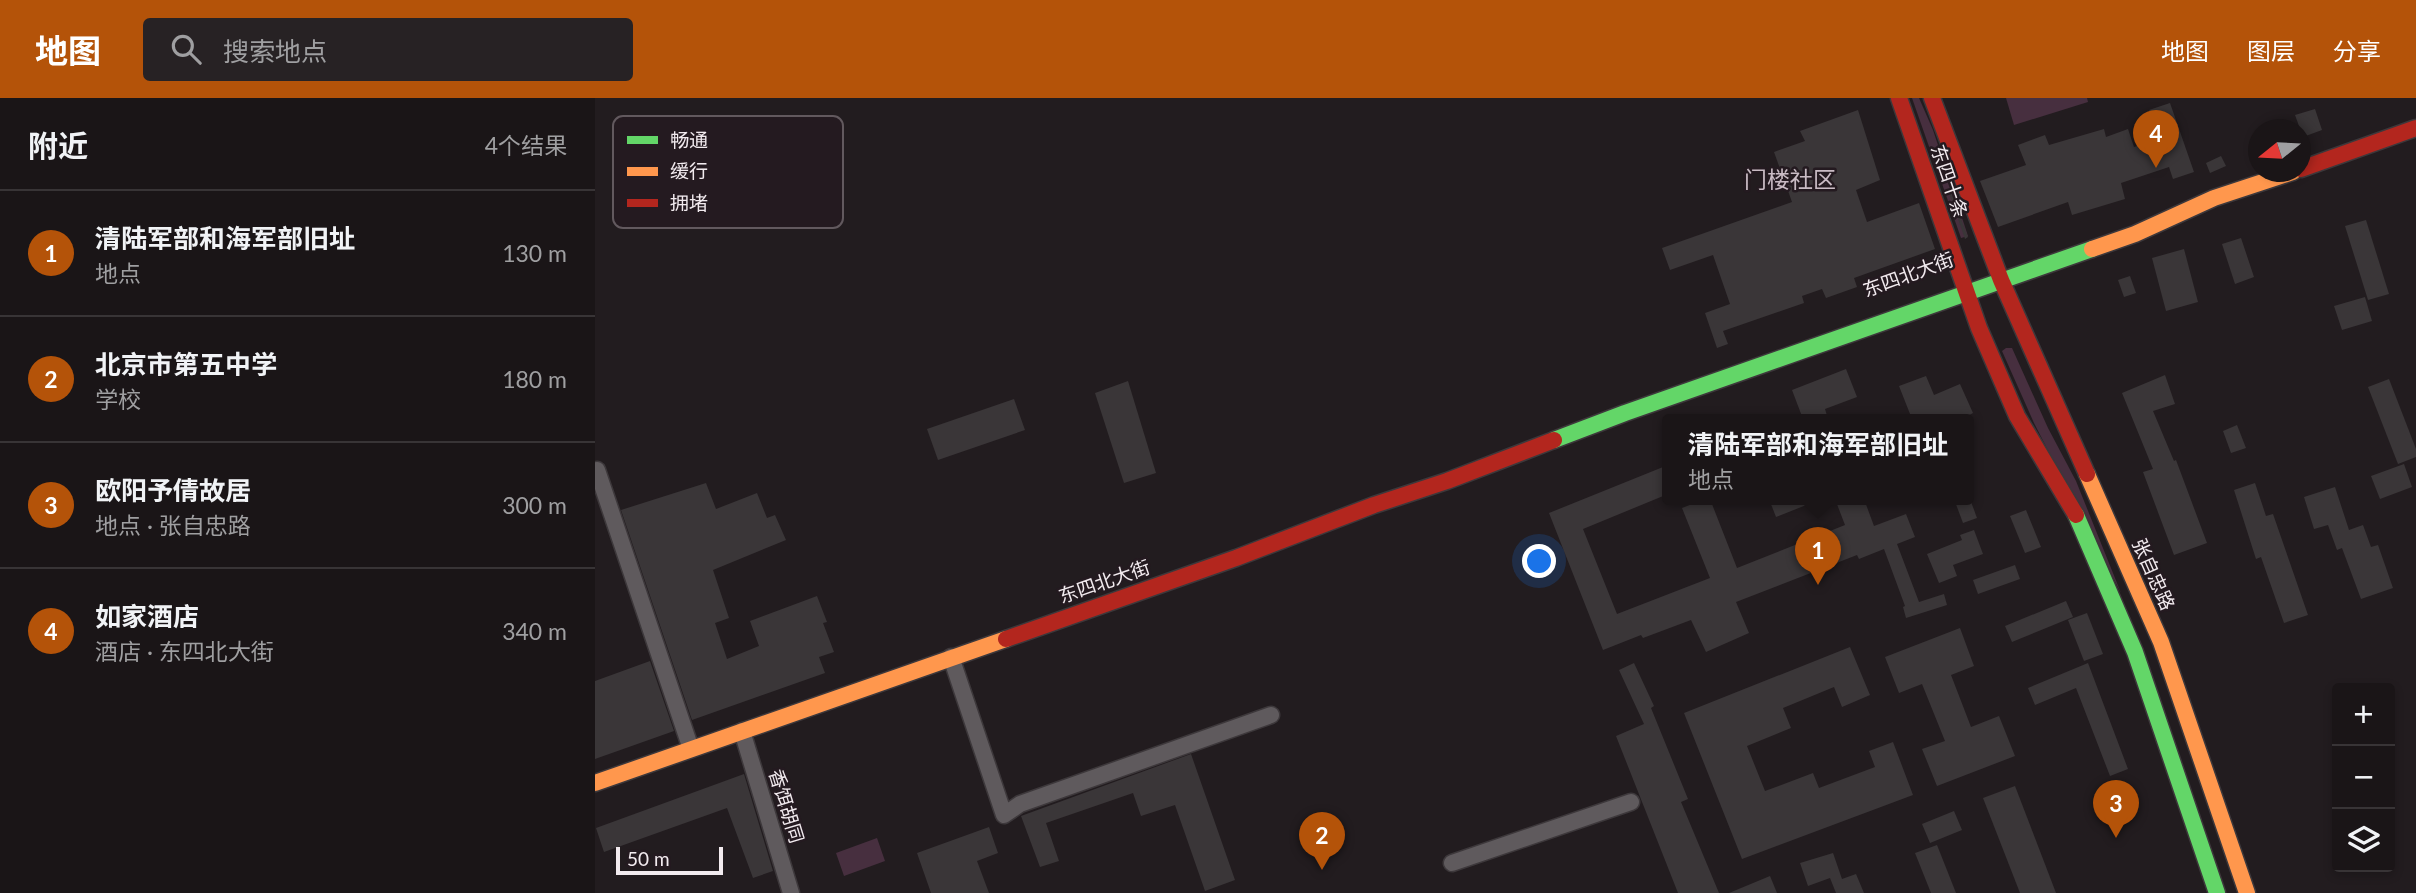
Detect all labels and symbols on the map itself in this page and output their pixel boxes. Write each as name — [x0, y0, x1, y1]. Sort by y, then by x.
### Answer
pin: 4 — [2133, 110, 2179, 168]
legend — [613, 116, 843, 228]
north arrow — [2248, 119, 2311, 182]
text: 畅通 — [670, 128, 708, 151]
street label: 东四十条 — [1927, 141, 1973, 221]
text: 缓行 — [670, 159, 708, 182]
district label: 门楼社区 — [1744, 165, 1836, 193]
text: 拥堵 — [670, 191, 708, 214]
street label: 东四北大街 — [1859, 247, 1957, 301]
pin: 1 — [1795, 527, 1841, 585]
street label: 张自忠路 — [2128, 535, 2180, 613]
your location — [1522, 544, 1556, 578]
street label: 东四北大街 — [1055, 555, 1153, 607]
street label: 香饵胡同 — [765, 766, 809, 846]
pin: 3 — [2093, 780, 2139, 838]
pin: 2 — [1299, 812, 1345, 870]
scale bar — [616, 844, 723, 876]

